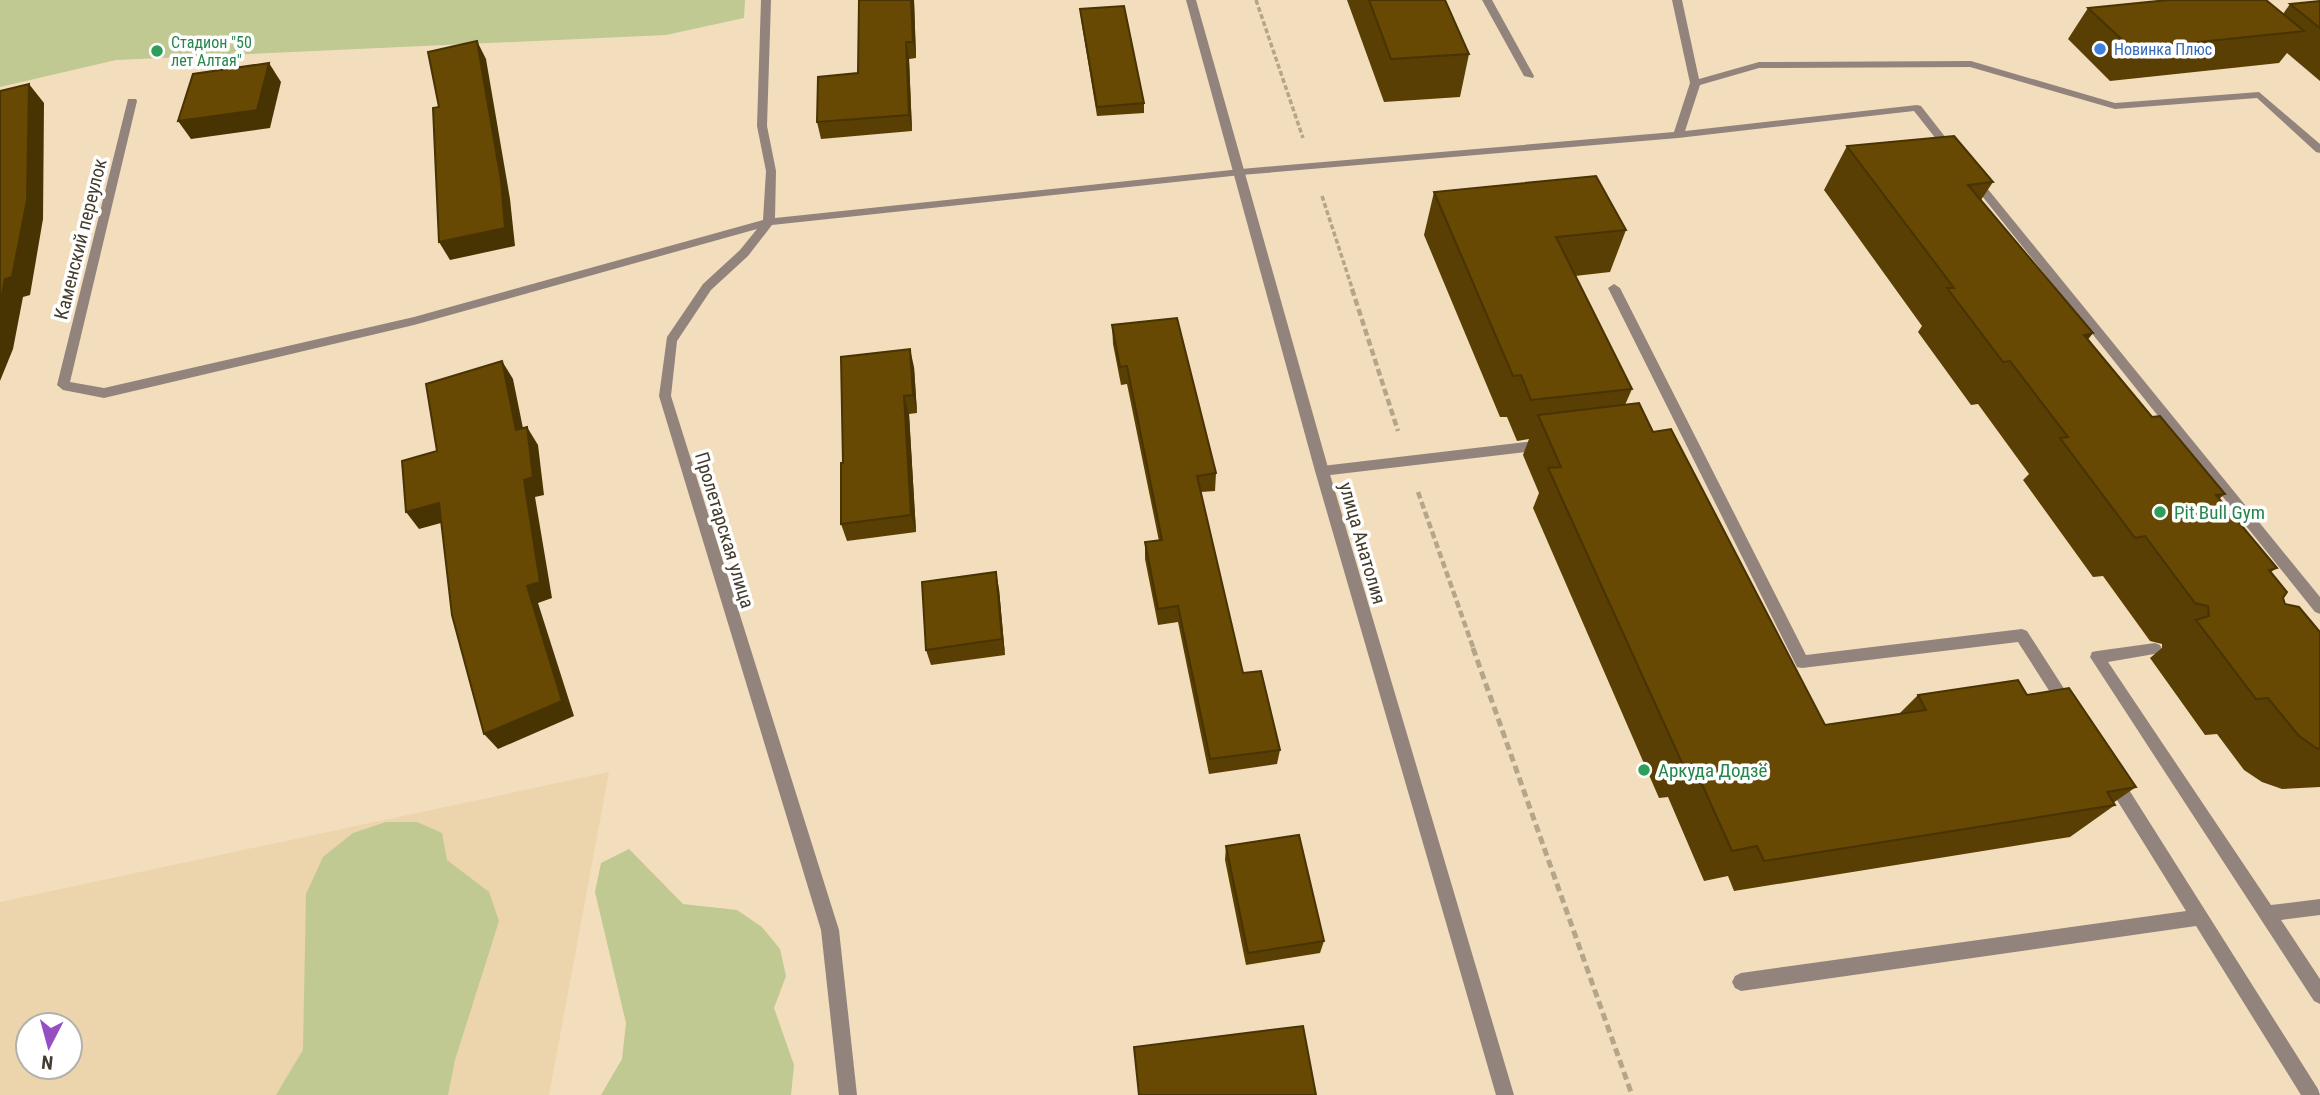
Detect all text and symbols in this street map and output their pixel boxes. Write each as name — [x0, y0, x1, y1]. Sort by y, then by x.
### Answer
place label: Стадион "50 лет Алтая" — [171, 33, 252, 70]
place label: Новинка Плюс — [2114, 40, 2212, 59]
marker: Новинка Плюс — [2092, 41, 2108, 57]
marker: Стадион "50 лет Алтая" — [149, 43, 165, 59]
street label: Каменский переулок — [49, 156, 112, 322]
street label: Пролетарская улица — [690, 449, 759, 611]
street label: улица Анатолия — [1334, 480, 1391, 607]
place label: Pit Bull Gym — [2174, 501, 2265, 524]
marker: Pit Bull Gym — [2152, 504, 2168, 520]
place label: Аркуда Додзё — [1658, 759, 1768, 782]
marker: Аркуда Додзё — [1636, 762, 1652, 778]
north arrow — [14, 1011, 84, 1081]
text: N — [40, 1050, 54, 1074]

